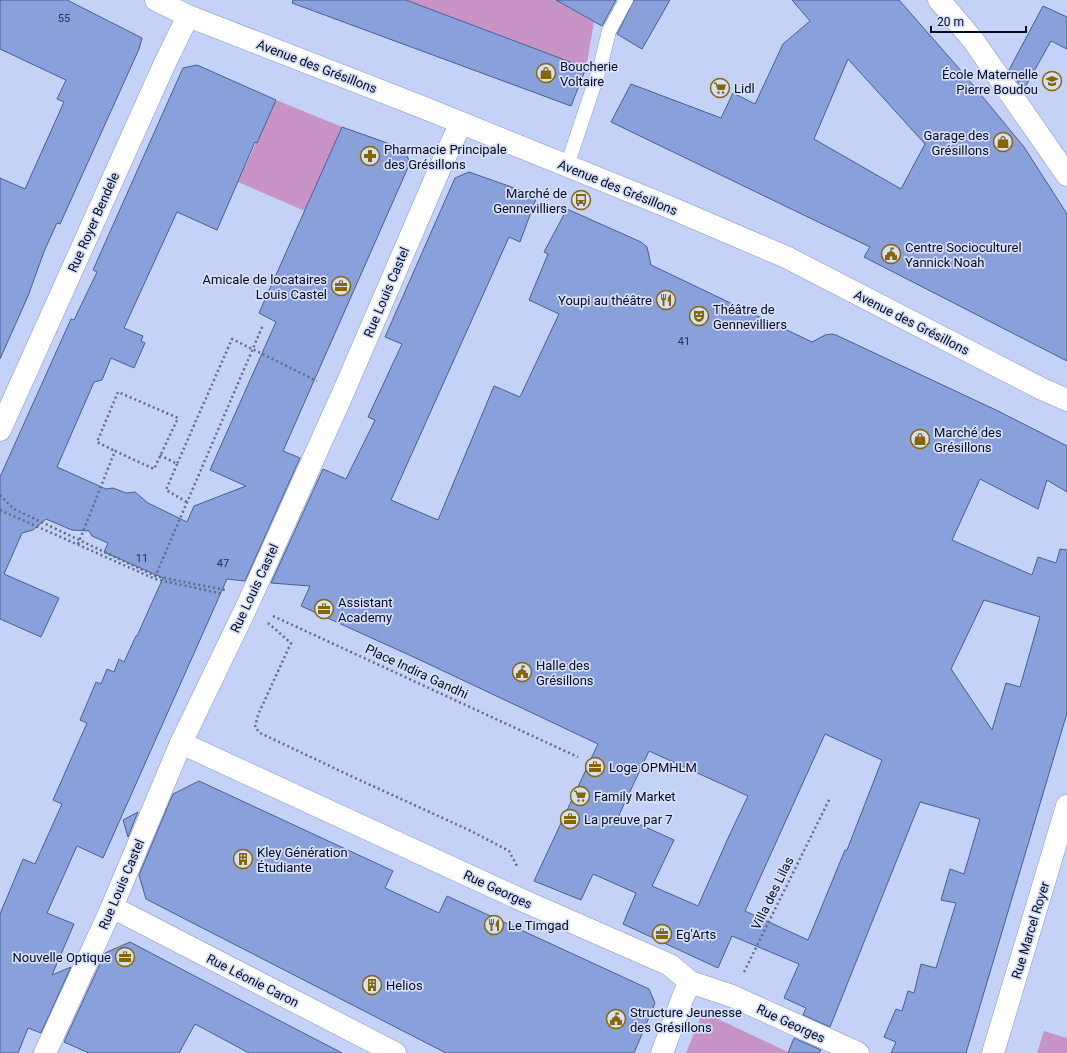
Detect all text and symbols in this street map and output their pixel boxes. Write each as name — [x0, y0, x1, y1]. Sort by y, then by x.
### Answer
scale bar — [931, 8, 1026, 34]
house number: 55 — [58, 12, 70, 25]
text: 20 m — [937, 15, 964, 29]
street label: Avenue des Grésillons — [255, 37, 379, 96]
place label: Boucherie Voltaire — [560, 59, 618, 89]
shop icon: Boucherie Voltaire — [535, 62, 557, 84]
place label: École Maternelle Pierre Boudou — [942, 67, 1038, 97]
school or university icon: École Maternelle Pierre Boudou — [1041, 70, 1063, 92]
supermarket icon: Lidl — [709, 77, 731, 99]
place label: Lidl — [734, 81, 755, 96]
place label: Garage des Grésillons — [923, 128, 989, 158]
shop icon: Garage des Grésillons — [992, 131, 1014, 153]
place label: Pharmacie Principale des Grésillons — [384, 142, 507, 172]
pharmacy icon: Pharmacie Principale des Grésillons — [359, 145, 381, 167]
street label: Avenue des Grésillons — [556, 157, 680, 218]
street label: Rue Royer Bendele — [65, 170, 122, 274]
place label: Marché de Gennevilliers — [493, 186, 567, 216]
bus stop icon: Marché de Gennevilliers — [570, 189, 592, 211]
place label: Centre Socioculturel Yannick Noah — [905, 240, 1022, 270]
public building icon: Centre Socioculturel Yannick Noah — [880, 243, 902, 265]
street label: Rue Louis Castel — [361, 245, 412, 340]
place label: Amicale de locataires Louis Castel — [203, 272, 327, 302]
office icon: Amicale de locataires Louis Castel — [330, 275, 352, 297]
street label: Avenue des Grésillons — [852, 287, 972, 358]
restaurant icon: Youpi au théâtre — [655, 289, 677, 311]
place label: Youpi au théâtre — [558, 293, 652, 308]
place label: Théâtre de Gennevilliers — [713, 302, 787, 332]
theatre icon: Théâtre de Gennevilliers — [688, 305, 710, 327]
house number: 41 — [678, 335, 690, 348]
place label: Marché des Grésillons — [934, 425, 1002, 455]
shop icon: Marché des Grésillons — [909, 428, 931, 450]
street label: Rue Louis Castel — [227, 541, 282, 635]
house number: 11 — [136, 552, 148, 565]
house number: 47 — [217, 557, 229, 570]
place label: Assistant Academy — [338, 595, 393, 625]
office icon: Assistant Academy — [313, 598, 335, 620]
street label: Place Indira Gandhi — [363, 641, 471, 702]
place label: Halle des Grésillons — [536, 658, 594, 688]
public building icon: Halle des Grésillons — [511, 661, 533, 683]
office icon: Loge OPMHLM — [584, 756, 606, 778]
place label: Loge OPMHLM — [609, 760, 697, 775]
supermarket icon: Family Market — [569, 785, 591, 807]
place label: Family Market — [594, 789, 676, 804]
office icon: La preuve par 7 — [559, 808, 581, 830]
place label: La preuve par 7 — [584, 812, 673, 827]
street label: Rue Louis Castel — [96, 837, 147, 932]
place label: Kley Génération Étudiante — [257, 845, 348, 875]
building icon: Kley Génération Étudiante — [232, 848, 254, 870]
street label: Villa des Lilas — [748, 854, 797, 932]
street label: Rue Georges — [461, 867, 535, 912]
street label: Rue Marcel Royer — [1009, 879, 1053, 981]
restaurant icon: Le Timgad — [483, 914, 505, 936]
place label: Le Timgad — [508, 918, 569, 933]
office icon: Eg'Arts — [651, 923, 673, 945]
place label: Eg'Arts — [676, 927, 717, 942]
office icon: Nouvelle Optique — [114, 946, 136, 968]
place label: Nouvelle Optique — [12, 950, 111, 965]
street label: Rue Léonie Caron — [204, 951, 301, 1010]
building icon: Helios — [361, 974, 383, 996]
place label: Helios — [386, 978, 423, 993]
street label: Rue Georges — [754, 1001, 828, 1046]
place label: Structure Jeunesse des Grésillons — [630, 1005, 742, 1035]
public building icon: Structure Jeunesse des Grésillons — [605, 1008, 627, 1030]

